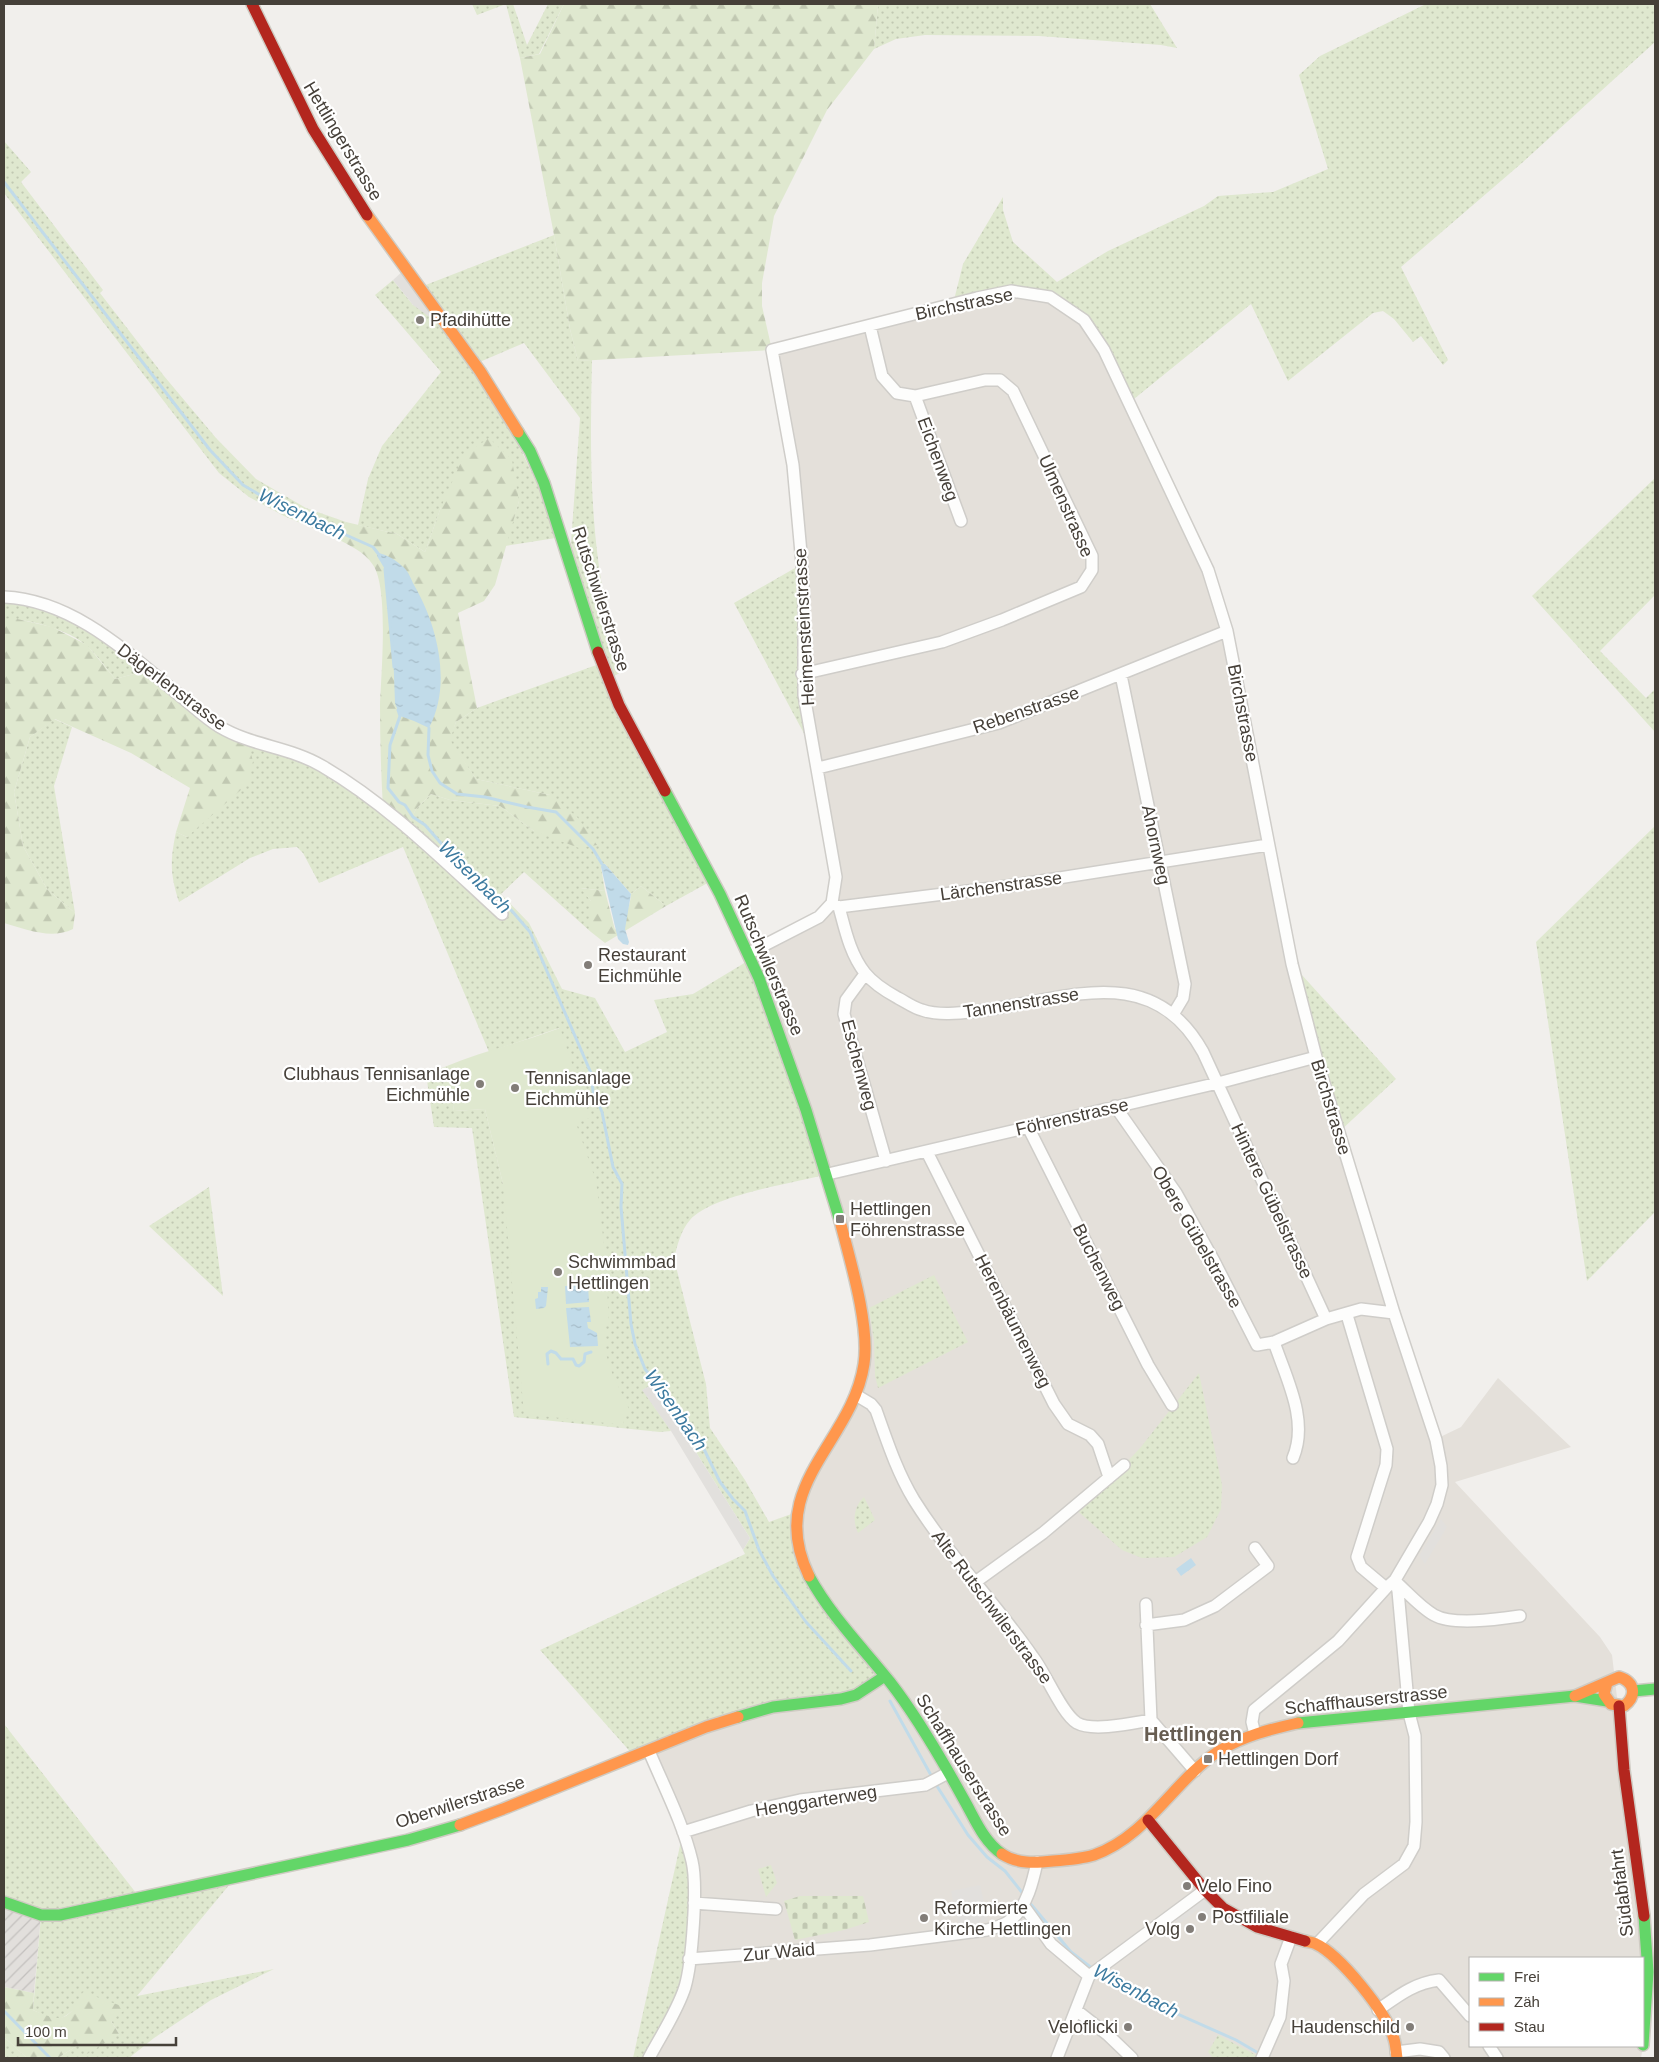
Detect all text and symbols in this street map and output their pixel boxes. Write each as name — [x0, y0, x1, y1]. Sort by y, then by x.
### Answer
street label: Hettlingerstrasse — [300, 78, 386, 204]
street label: Birchstrasse — [913, 284, 1015, 324]
place label: Pfadihütte — [430, 310, 511, 330]
marker: Pfadihütte — [414, 314, 426, 326]
street label: Eichenweg — [914, 414, 962, 504]
street label: Ulmenstrasse — [1034, 452, 1098, 560]
water label: Wisenbach — [255, 484, 349, 544]
street label: Rutschwilerstrasse — [568, 524, 634, 674]
street label: Heimensteinstrasse — [790, 548, 818, 706]
street label: Dägerlenstrasse — [114, 640, 230, 734]
street label: Birchstrasse — [1224, 662, 1262, 764]
street label: Rebenstrasse — [970, 682, 1082, 738]
street label: Ahornweg — [1138, 803, 1174, 887]
water label: Wisenbach — [434, 836, 516, 918]
street label: Lärchenstrasse — [939, 868, 1063, 904]
street label: Rutschwilerstrasse — [730, 892, 808, 1038]
place label: Restaurant Eichmühle — [598, 945, 686, 986]
marker: Restaurant Eichmühle — [582, 959, 594, 971]
street label: Tannenstrasse — [962, 984, 1080, 1022]
street label: Eschenweg — [837, 1017, 881, 1113]
street label: Birchstrasse — [1307, 1057, 1355, 1157]
place label: Clubhaus Tennisanlage Eichmühle — [283, 1064, 470, 1105]
place label: Tennisanlage Eichmühle — [525, 1068, 631, 1109]
marker: Clubhaus Tennisanlage Eichmühle — [474, 1078, 486, 1090]
marker: Tennisanlage Eichmühle — [509, 1082, 521, 1094]
street label: Föhrenstrasse — [1014, 1094, 1130, 1140]
street label: Hintere Gübelstrasse — [1227, 1120, 1317, 1282]
street label: Obere Gübelstrasse — [1148, 1162, 1246, 1312]
place label: Hettlingen Föhrenstrasse — [850, 1199, 965, 1240]
marker: Hettlingen Föhrenstrasse — [834, 1213, 846, 1225]
street label: Buchenweg — [1069, 1221, 1129, 1313]
street label: Herenbäumenweg — [971, 1251, 1055, 1391]
place label: Schwimmbad Hettlingen — [568, 1252, 676, 1293]
marker: Schwimmbad Hettlingen — [552, 1266, 564, 1278]
water label: Wisenbach — [640, 1366, 712, 1454]
street label: Alte Rutschwilerstrasse — [928, 1526, 1056, 1688]
street label: Schaffhauserstrasse — [1284, 1681, 1448, 1719]
street label: Schaffhauserstrasse — [912, 1690, 1016, 1840]
district label: Hettlingen — [1144, 1723, 1242, 1745]
place label: Hettlingen Dorf — [1218, 1749, 1339, 1769]
marker: Hettlingen Dorf — [1202, 1753, 1214, 1765]
street label: Oberwilerstrasse — [393, 1772, 527, 1832]
street label: Henggarterweg — [754, 1781, 878, 1821]
street label: Südabfahrt — [1607, 1848, 1637, 1938]
place label: Velo Fino — [1197, 1876, 1272, 1896]
marker: Velo Fino — [1181, 1880, 1193, 1892]
place label: Reformierte Kirche Hettlingen — [934, 1898, 1071, 1939]
place label: Postfiliale — [1212, 1907, 1289, 1927]
marker: Postfiliale — [1196, 1911, 1208, 1923]
marker: Reformierte Kirche Hettlingen — [918, 1912, 930, 1924]
place label: Volg — [1145, 1919, 1180, 1939]
marker: Volg — [1184, 1923, 1196, 1935]
street label: Zur Waid — [742, 1939, 816, 1965]
legend — [1469, 1957, 1644, 2047]
water label: Wisenbach — [1090, 1960, 1182, 2022]
text: Frei — [1514, 1968, 1540, 1985]
text: Zäh — [1514, 1993, 1540, 2010]
scale bar — [18, 2014, 175, 2046]
place label: Veloflicki — [1048, 2017, 1118, 2037]
place label: Haudenschild — [1291, 2017, 1400, 2037]
text: Stau — [1514, 2018, 1545, 2035]
marker: Veloflicki — [1122, 2021, 1134, 2033]
marker: Haudenschild — [1404, 2021, 1416, 2033]
text: 100 m — [25, 2023, 67, 2040]

